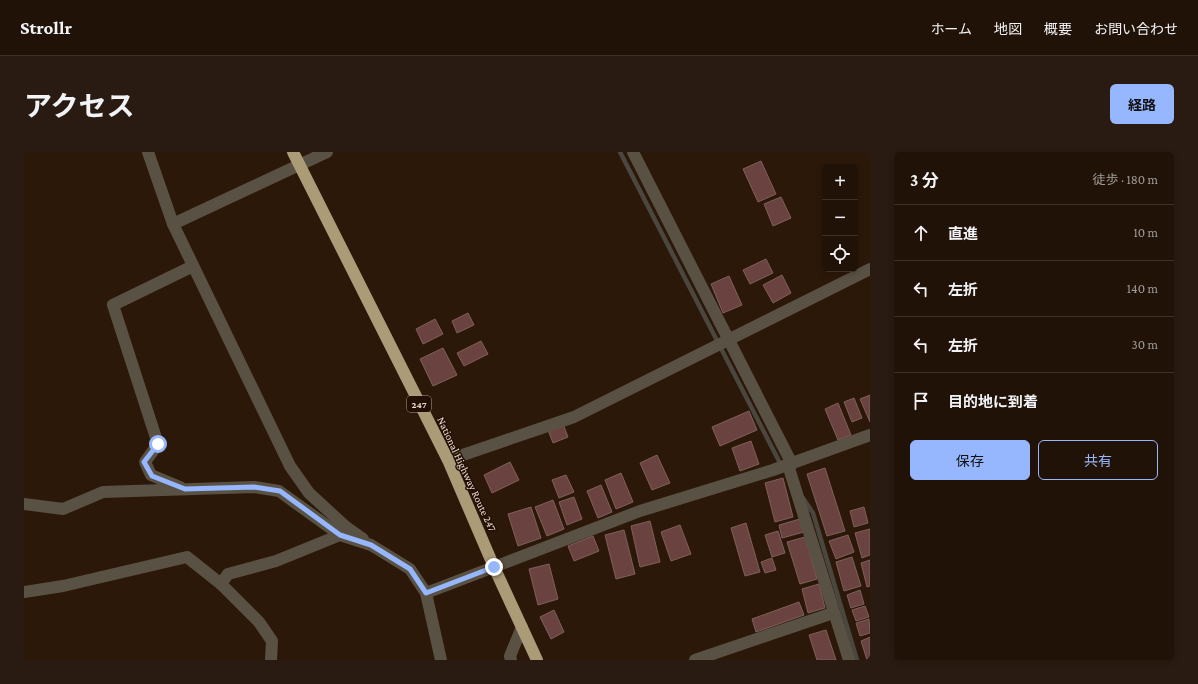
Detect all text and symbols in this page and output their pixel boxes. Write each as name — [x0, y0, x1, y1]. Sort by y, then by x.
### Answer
text: Strollr — [20, 17, 72, 38]
text: ホーム — [930, 21, 972, 37]
text: 地図 — [994, 21, 1022, 37]
text: 概要 — [1044, 21, 1072, 37]
text: お問い合わせ — [1094, 21, 1178, 37]
button: 経路 — [1110, 84, 1174, 124]
text: アクセス — [24, 91, 135, 122]
map controls — [822, 164, 858, 272]
button: + — [822, 164, 858, 200]
text: 3 分 — [910, 171, 939, 190]
text: 徒歩 · 180 m — [1092, 172, 1158, 187]
button: − — [822, 200, 858, 236]
icon: ahead — [910, 222, 932, 244]
text: 10 m — [1133, 225, 1158, 240]
text: 直進 — [948, 226, 978, 242]
button: locate — [822, 236, 858, 272]
icon: left — [910, 278, 932, 300]
text: 140 m — [1127, 281, 1158, 296]
text: 左折 — [948, 282, 978, 298]
icon: left — [910, 334, 932, 356]
text: 30 m — [1132, 337, 1158, 352]
text: 左折 — [948, 338, 978, 354]
icon: arrive — [910, 390, 932, 412]
text: 目的地に到着 — [948, 394, 1038, 410]
road number: 247 — [407, 396, 431, 412]
street label: National Highway Route 247 — [434, 415, 499, 534]
route start — [149, 435, 167, 453]
button: 保存 — [910, 440, 1030, 480]
button: 共有 — [1038, 440, 1158, 480]
route end — [485, 558, 503, 576]

